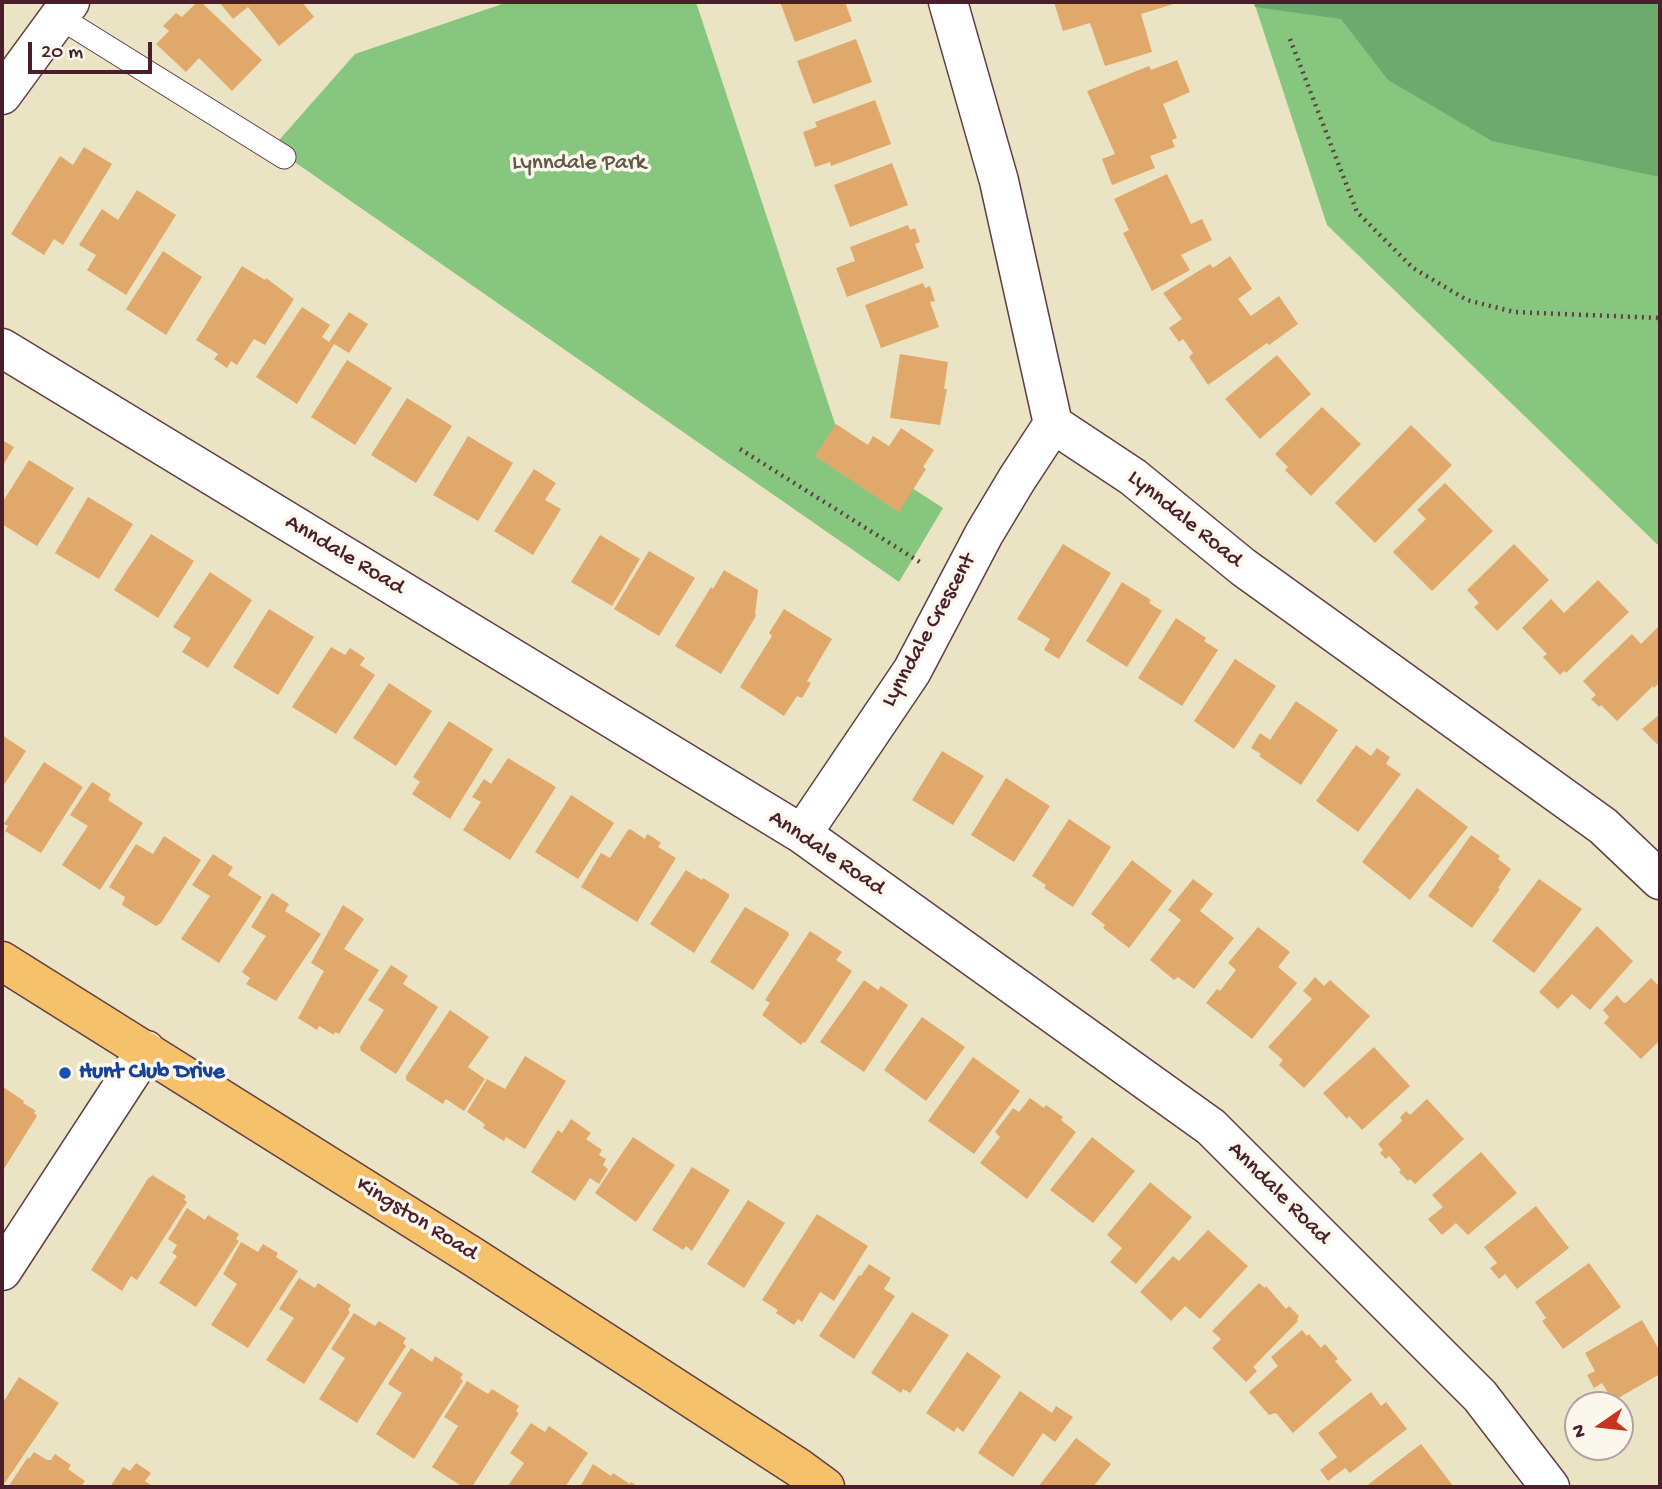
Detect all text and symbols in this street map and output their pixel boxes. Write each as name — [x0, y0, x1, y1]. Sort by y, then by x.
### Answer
scale bar — [32, 28, 156, 72]
text: 20 m — [41, 41, 83, 66]
park label: Lynndale Park — [512, 150, 646, 178]
street label: Lynndale Road — [1121, 465, 1247, 575]
street label: Anndale Road — [279, 510, 409, 602]
street label: Lynndale Crescent — [876, 549, 984, 713]
street label: Anndale Road — [763, 805, 889, 903]
place label: Hunt Club Drive — [79, 1059, 225, 1087]
marker: Hunt Club Drive — [57, 1065, 73, 1081]
street label: Anndale Road — [1221, 1137, 1335, 1251]
street label: Kingston Road — [350, 1172, 482, 1268]
north arrow — [1564, 1391, 1634, 1461]
text: N — [1567, 1422, 1593, 1440]

